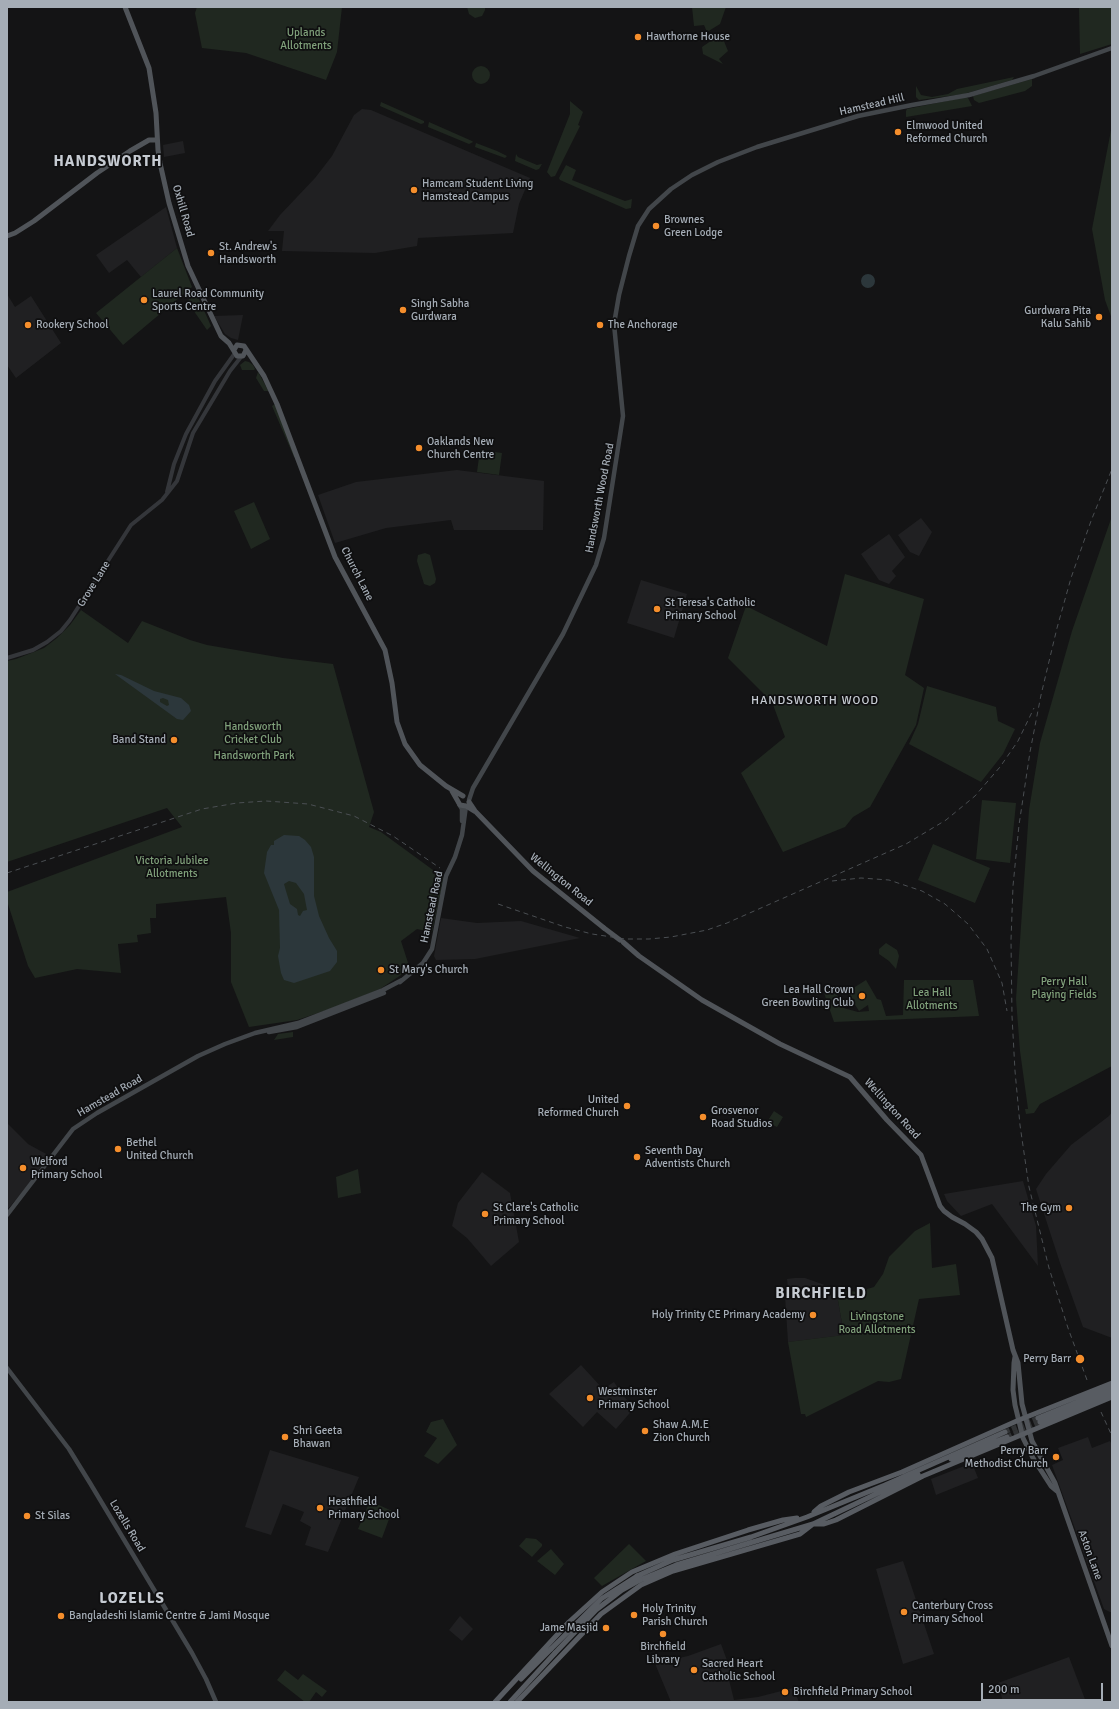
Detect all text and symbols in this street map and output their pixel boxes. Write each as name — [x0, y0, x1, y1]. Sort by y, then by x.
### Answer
park label: Uplands Allotments — [280, 26, 332, 52]
place label: Hawthorne House — [646, 30, 730, 44]
marker: Hawthorne House — [633, 32, 643, 42]
street label: Hamstead Hill — [838, 91, 906, 119]
place label: Elmwood United Reformed Church — [906, 119, 987, 145]
marker: Elmwood United Reformed Church — [893, 127, 903, 137]
district label: HANDSWORTH — [54, 153, 162, 171]
place label: Hamcam Student Living Hamstead Campus — [422, 177, 533, 203]
street label: Oxhill Road — [169, 183, 197, 239]
marker: Hamcam Student Living Hamstead Campus — [409, 185, 419, 195]
place label: Brownes Green Lodge — [664, 213, 723, 239]
marker: Brownes Green Lodge — [651, 221, 661, 231]
place label: St. Andrew's Handsworth — [219, 240, 277, 266]
marker: St. Andrew's Handsworth — [206, 248, 216, 258]
place label: Laurel Road Community Sports Centre — [152, 287, 264, 313]
marker: Laurel Road Community Sports Centre — [139, 295, 149, 305]
place label: Singh Sabha Gurdwara — [411, 297, 469, 323]
place label: Gurdwara Pita Kalu Sahib — [1024, 304, 1091, 330]
marker: Singh Sabha Gurdwara — [398, 305, 408, 315]
marker: Gurdwara Pita Kalu Sahib — [1094, 312, 1104, 322]
place label: Rookery School — [36, 318, 109, 332]
place label: The Anchorage — [608, 318, 678, 332]
marker: Rookery School — [23, 320, 33, 330]
marker: The Anchorage — [595, 320, 605, 330]
place label: Oaklands New Church Centre — [427, 435, 494, 461]
street label: Handsworth Wood Road — [583, 442, 617, 554]
marker: Oaklands New Church Centre — [414, 443, 424, 453]
street label: Church Lane — [338, 545, 376, 603]
street label: Grove Lane — [75, 558, 113, 610]
place label: St Teresa's Catholic Primary School — [665, 596, 756, 622]
marker: St Teresa's Catholic Primary School — [652, 604, 662, 614]
district label: HANDSWORTH WOOD — [751, 694, 879, 708]
park label: Handsworth Cricket Club — [224, 720, 282, 746]
place label: Band Stand — [112, 733, 166, 747]
marker: Band Stand — [169, 735, 179, 745]
park label: Handsworth Park — [214, 749, 294, 763]
street label: Wellington Road — [527, 851, 595, 909]
park label: Victoria Jubilee Allotments — [135, 854, 209, 880]
street label: Hamstead Road — [418, 870, 446, 944]
place label: St Mary's Church — [389, 963, 468, 977]
marker: St Mary's Church — [376, 965, 386, 975]
park label: Perry Hall Playing Fields — [1031, 975, 1097, 1001]
place label: Lea Hall Crown Green Bowling Club — [761, 983, 854, 1009]
park label: Lea Hall Allotments — [906, 986, 958, 1012]
marker: Lea Hall Crown Green Bowling Club — [857, 991, 867, 1001]
street label: Hamstead Road — [75, 1072, 145, 1120]
street label: Wellington Road — [861, 1076, 923, 1142]
place label: United Reformed Church — [538, 1093, 619, 1119]
marker: United Reformed Church — [622, 1101, 632, 1111]
place label: Grosvenor Road Studios — [711, 1104, 772, 1130]
marker: Grosvenor Road Studios — [698, 1112, 708, 1122]
place label: Bethel United Church — [126, 1136, 193, 1162]
marker: Bethel United Church — [113, 1144, 123, 1154]
place label: Seventh Day Adventists Church — [645, 1144, 730, 1170]
marker: Seventh Day Adventists Church — [632, 1152, 642, 1162]
place label: Welford Primary School — [31, 1155, 102, 1181]
marker: Welford Primary School — [18, 1163, 28, 1173]
place label: St Clare's Catholic Primary School — [493, 1201, 579, 1227]
place label: The Gym — [1021, 1201, 1061, 1215]
marker: The Gym — [1064, 1203, 1074, 1213]
marker: St Clare's Catholic Primary School — [480, 1209, 490, 1219]
district label: BIRCHFIELD — [775, 1285, 867, 1303]
place label: Holy Trinity CE Primary Academy — [651, 1308, 805, 1322]
marker: Holy Trinity CE Primary Academy — [808, 1310, 818, 1320]
park label: Livingstone Road Allotments — [838, 1310, 916, 1336]
place label: Perry Barr — [1023, 1352, 1071, 1366]
marker: Perry Barr — [1074, 1353, 1086, 1365]
place label: Westminster Primary School — [598, 1385, 669, 1411]
marker: Westminster Primary School — [585, 1393, 595, 1403]
place label: Shaw A.M.E Zion Church — [653, 1418, 710, 1444]
place label: Shri Geeta Bhawan — [293, 1424, 342, 1450]
marker: Shaw A.M.E Zion Church — [640, 1426, 650, 1436]
marker: Shri Geeta Bhawan — [280, 1432, 290, 1442]
place label: Perry Barr Methodist Church — [965, 1444, 1048, 1470]
marker: Perry Barr Methodist Church — [1051, 1452, 1061, 1462]
place label: Heathfield Primary School — [328, 1495, 399, 1521]
street label: Lozells Road — [106, 1498, 148, 1554]
marker: Heathfield Primary School — [315, 1503, 325, 1513]
place label: St Silas — [35, 1509, 70, 1523]
marker: St Silas — [22, 1511, 32, 1521]
street label: Aston Lane — [1075, 1528, 1105, 1582]
district label: LOZELLS — [99, 1590, 165, 1608]
place label: Canterbury Cross Primary School — [912, 1599, 993, 1625]
place label: Holy Trinity Parish Church — [642, 1602, 708, 1628]
marker: Canterbury Cross Primary School — [899, 1607, 909, 1617]
place label: Bangladeshi Islamic Centre & Jami Mosque — [69, 1609, 270, 1623]
marker: Holy Trinity Parish Church — [629, 1610, 639, 1620]
marker: Bangladeshi Islamic Centre & Jami Mosque — [56, 1611, 66, 1621]
place label: Jame Masjid — [540, 1621, 598, 1635]
marker: Jame Masjid — [601, 1623, 611, 1633]
marker: Birchfield Library — [658, 1629, 668, 1639]
place label: Birchfield Library — [640, 1640, 686, 1666]
place label: Sacred Heart Catholic School — [702, 1657, 775, 1683]
marker: Sacred Heart Catholic School — [689, 1665, 699, 1675]
scale bar — [983, 1675, 1105, 1701]
text: 200 m — [988, 1682, 1020, 1697]
place label: Birchfield Primary School — [793, 1685, 912, 1699]
marker: Birchfield Primary School — [780, 1687, 790, 1697]

